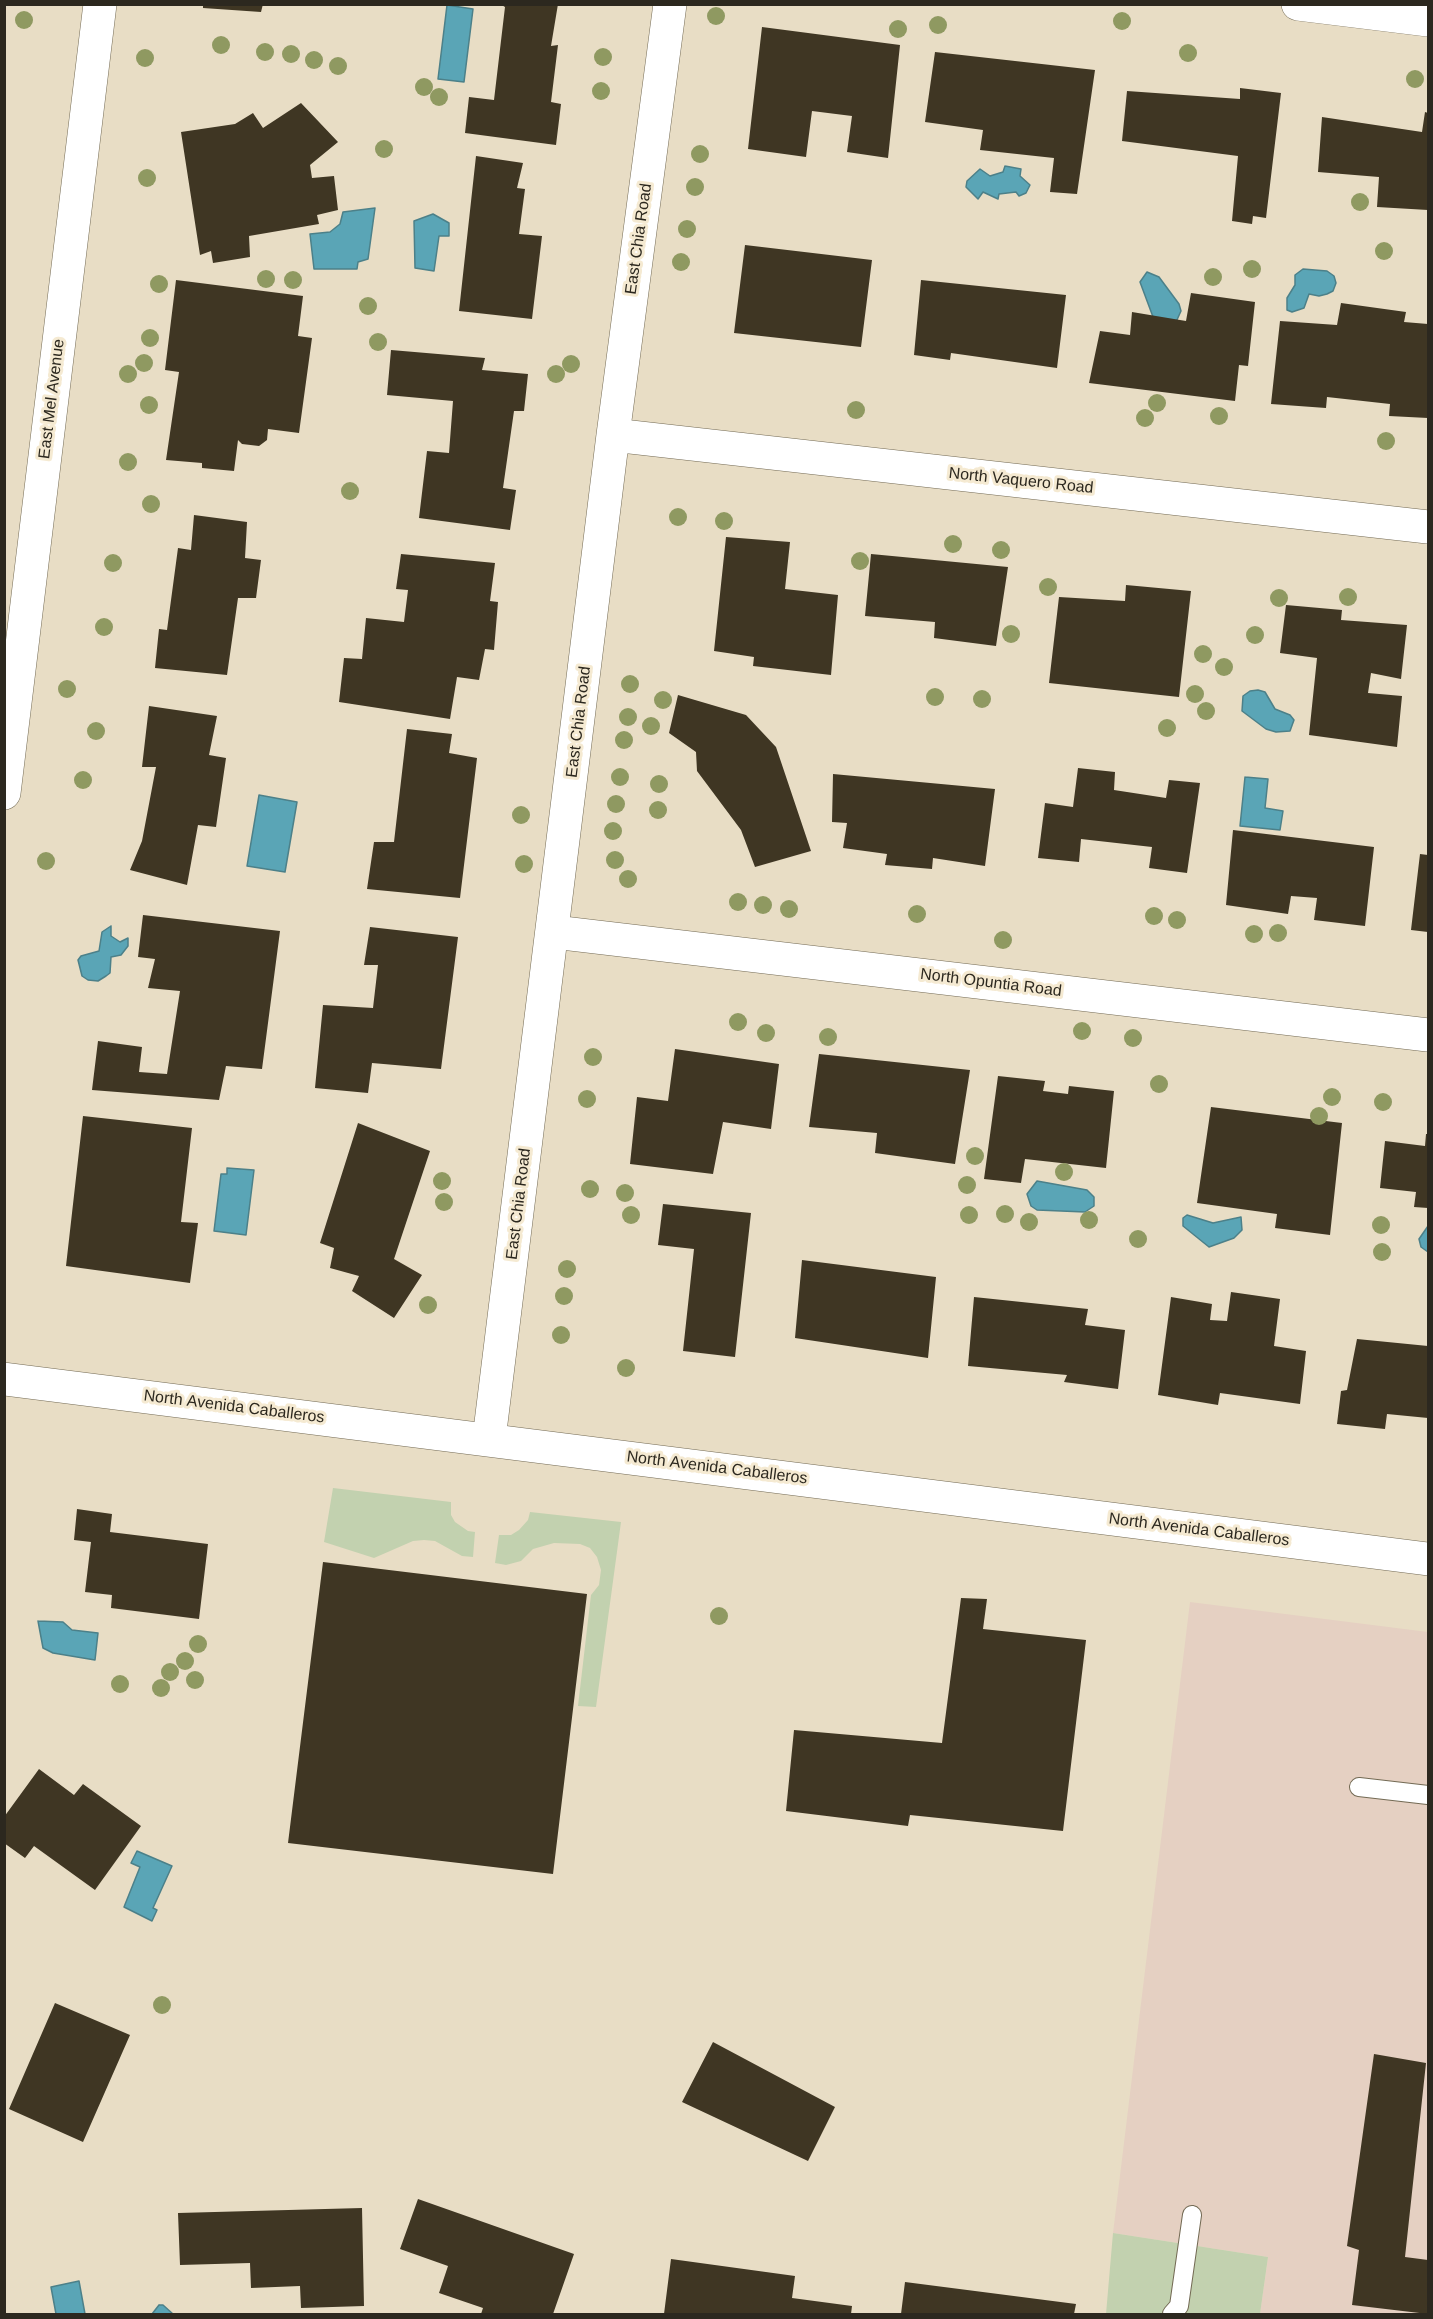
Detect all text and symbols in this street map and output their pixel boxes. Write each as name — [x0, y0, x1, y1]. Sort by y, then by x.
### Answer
street label: East Chia Road — [622, 182, 656, 296]
street label: East Mel Avenue — [35, 338, 69, 460]
street label: North Vaquero Road — [948, 464, 1094, 498]
street label: East Chia Road — [563, 665, 595, 779]
street label: North Opuntia Road — [919, 965, 1063, 1001]
street label: East Chia Road — [503, 1147, 535, 1261]
street label: North Avenida Caballeros — [142, 1386, 326, 1428]
street label: North Avenida Caballeros — [625, 1447, 809, 1489]
street label: North Avenida Caballeros — [1107, 1509, 1291, 1551]

